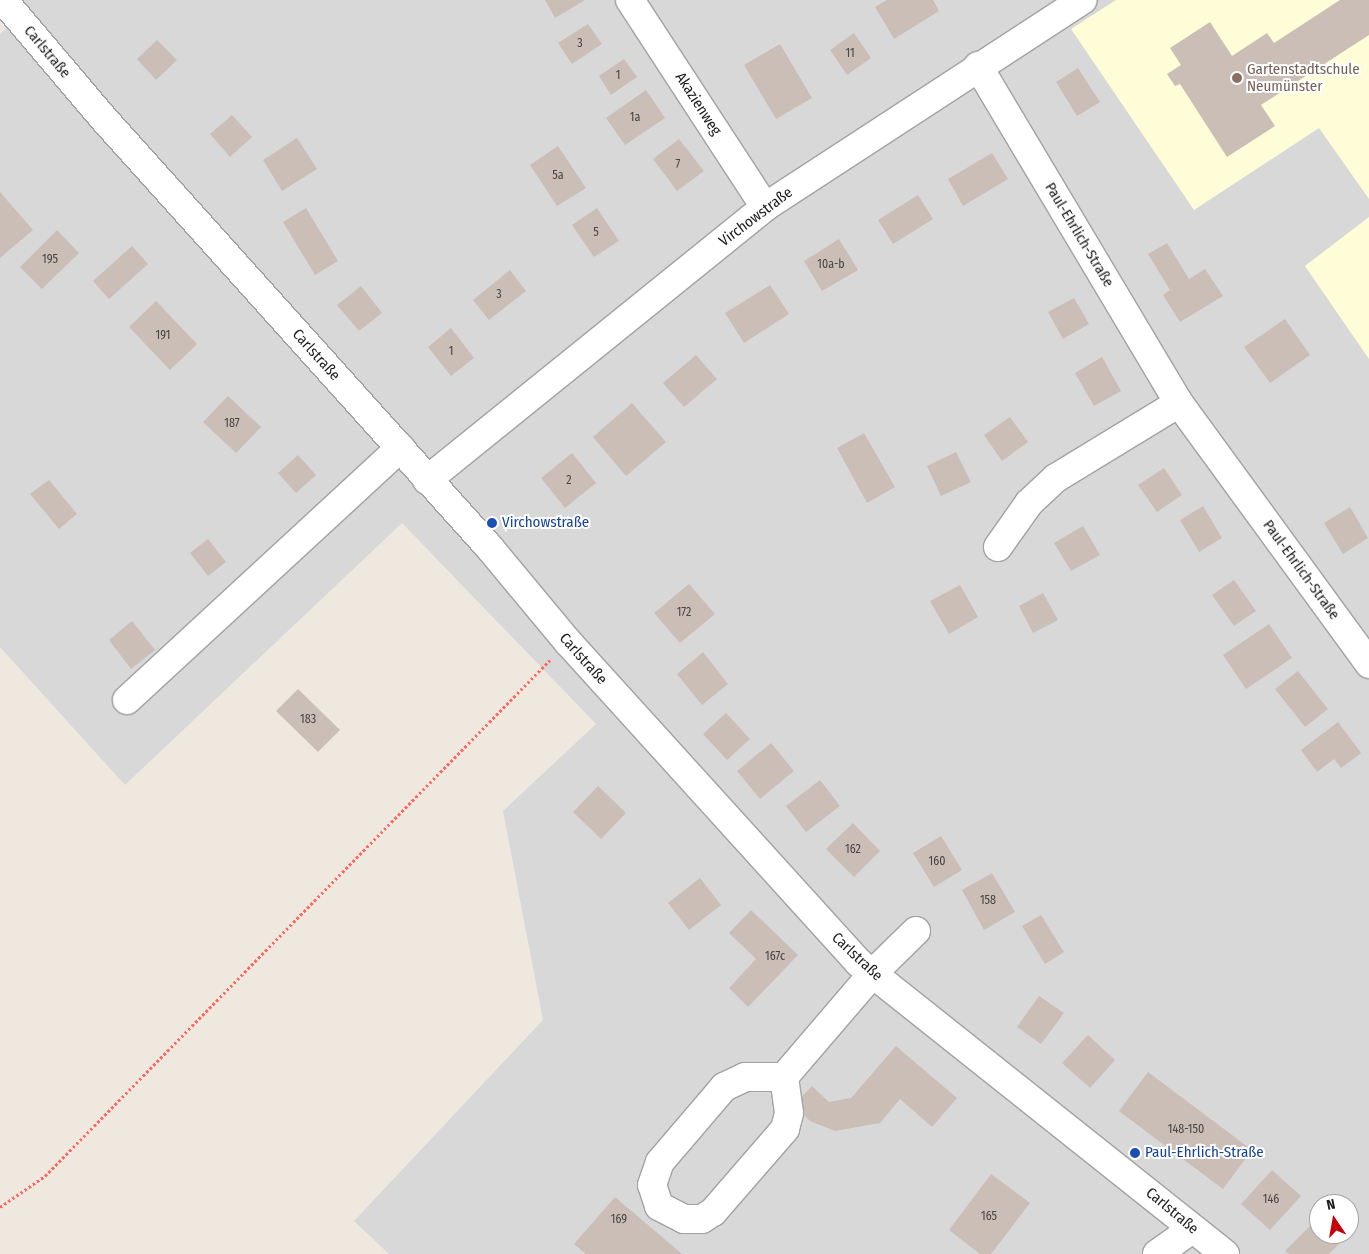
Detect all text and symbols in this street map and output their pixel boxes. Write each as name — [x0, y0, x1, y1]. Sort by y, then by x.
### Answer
street label: Carlstraße — [20, 22, 74, 82]
house number: 3 — [577, 37, 583, 51]
house number: 11 — [845, 47, 855, 61]
place label: Gartenstadtschule Neumünster — [1247, 60, 1360, 95]
house number: 1 — [616, 69, 620, 83]
street label: Akazienweg — [671, 69, 725, 139]
marker: Gartenstadtschule Neumünster — [1231, 72, 1243, 84]
house number: 1a — [630, 111, 640, 125]
house number: 7 — [676, 158, 680, 172]
house number: 5a — [552, 169, 564, 183]
street label: Paul-Ehrlich-Straße — [1041, 180, 1117, 290]
street label: Virchowstraße — [716, 184, 796, 250]
house number: 5 — [593, 226, 599, 240]
house number: 195 — [42, 253, 58, 267]
house number: 10a-b — [817, 258, 845, 272]
house number: 3 — [496, 288, 502, 302]
street label: Carlstraße — [288, 326, 344, 384]
house number: 191 — [156, 329, 170, 343]
house number: 1 — [449, 345, 453, 359]
house number: 187 — [224, 417, 240, 431]
house number: 2 — [566, 474, 572, 488]
place label: Virchowstraße — [502, 514, 589, 532]
marker: Virchowstraße — [486, 517, 498, 529]
street label: Paul-Ehrlich-Straße — [1259, 517, 1343, 623]
house number: 172 — [677, 606, 691, 620]
street label: Carlstraße — [555, 630, 611, 688]
house number: 183 — [300, 713, 316, 727]
house number: 162 — [845, 843, 861, 857]
house number: 160 — [929, 855, 945, 869]
house number: 158 — [980, 894, 996, 908]
street label: Carlstraße — [828, 929, 886, 985]
house number: 167c — [765, 950, 785, 964]
house number: 148-150 — [1168, 1123, 1204, 1137]
place label: Paul-Ehrlich-Straße — [1145, 1144, 1264, 1162]
marker: Paul-Ehrlich-Straße — [1129, 1147, 1141, 1159]
street label: Carlstraße — [1142, 1184, 1202, 1238]
house number: 146 — [1263, 1193, 1279, 1207]
north arrow — [1309, 1194, 1359, 1244]
text: N — [1325, 1196, 1337, 1214]
house number: 165 — [981, 1210, 997, 1224]
house number: 169 — [611, 1213, 627, 1227]

